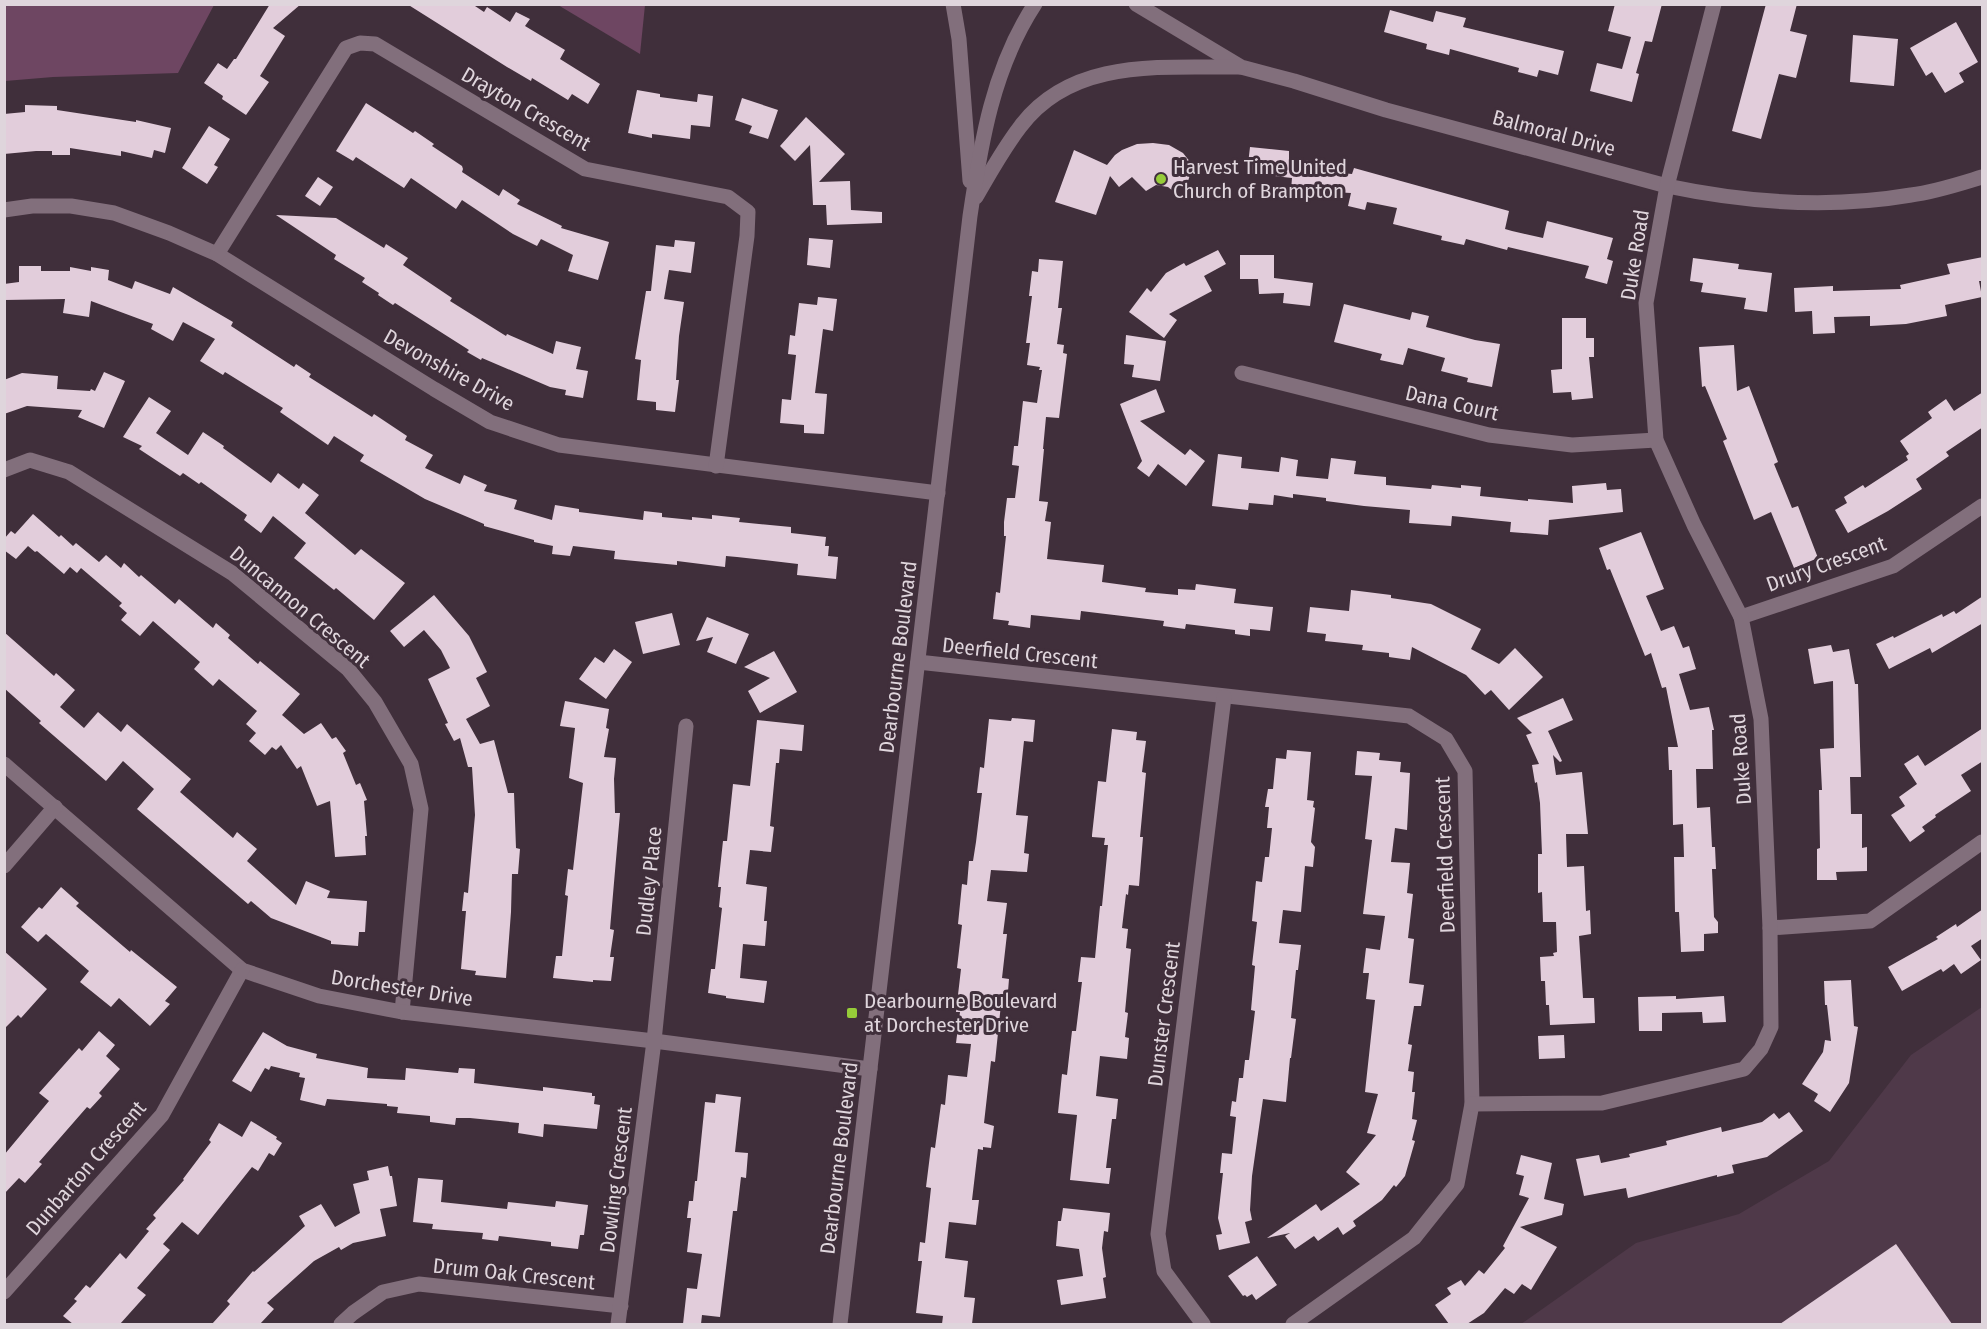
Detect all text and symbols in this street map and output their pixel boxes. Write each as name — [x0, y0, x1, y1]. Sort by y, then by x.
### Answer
street label: Drayton Crescent — [457, 61, 595, 157]
street label: Balmoral Drive — [1490, 104, 1618, 162]
place label: Harvest Time United Church of Brampton — [1173, 154, 1347, 204]
marker: Harvest Time United Church of Brampton — [1154, 172, 1168, 186]
street label: Duke Road — [1615, 208, 1655, 302]
street label: Devonshire Drive — [379, 323, 519, 417]
street label: Dana Court — [1403, 380, 1501, 426]
street label: Drury Crescent — [1763, 530, 1890, 598]
street label: Duncannon Crescent — [224, 541, 376, 674]
street label: Dearbourne Boulevard — [873, 559, 923, 755]
street label: Deerfield Crescent — [941, 632, 1099, 674]
street label: Duke Road — [1725, 712, 1757, 806]
street label: Deerfield Crescent — [1429, 776, 1461, 934]
street label: Dudley Place — [630, 825, 668, 937]
street label: Dunster Crescent — [1142, 940, 1186, 1088]
street label: Dorchester Drive — [329, 964, 475, 1012]
place label: Dearbourne Boulevard at Dorchester Drive — [864, 988, 1058, 1038]
marker: Dearbourne Boulevard at Dorchester Drive — [845, 1006, 859, 1020]
street label: Dearbourne Boulevard — [814, 1060, 864, 1256]
street label: Dunbarton Crescent — [20, 1095, 152, 1241]
street label: Dowling Crescent — [594, 1105, 638, 1255]
street label: Drum Oak Crescent — [432, 1253, 597, 1295]

